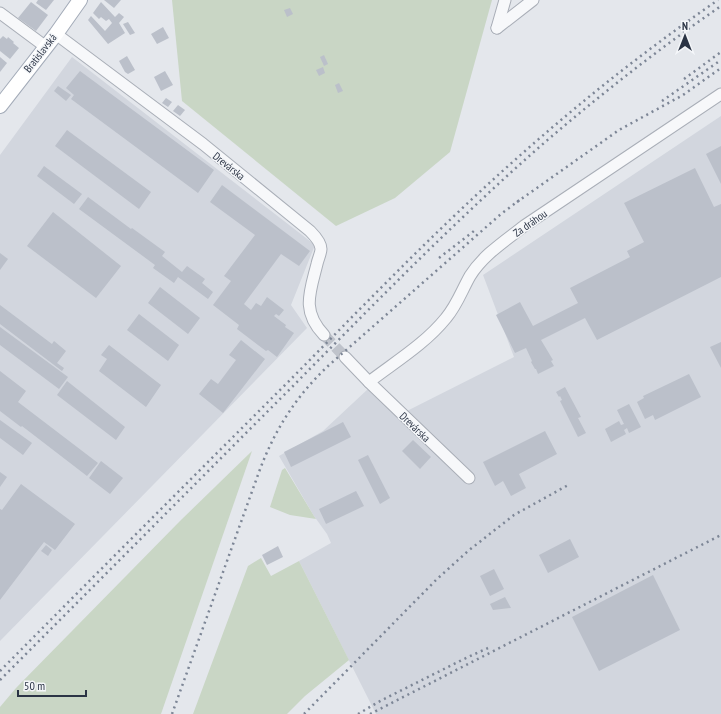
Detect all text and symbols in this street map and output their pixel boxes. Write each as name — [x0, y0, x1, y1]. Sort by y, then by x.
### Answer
north arrow — [665, 16, 705, 56]
text: N — [682, 19, 688, 33]
street label: Bratislavská — [21, 31, 59, 75]
street label: Drevárska — [210, 149, 248, 183]
street label: Za dráhou — [510, 206, 550, 240]
street label: Drevárska — [397, 409, 433, 445]
scale bar — [18, 672, 86, 698]
text: 50 m — [24, 678, 45, 693]

